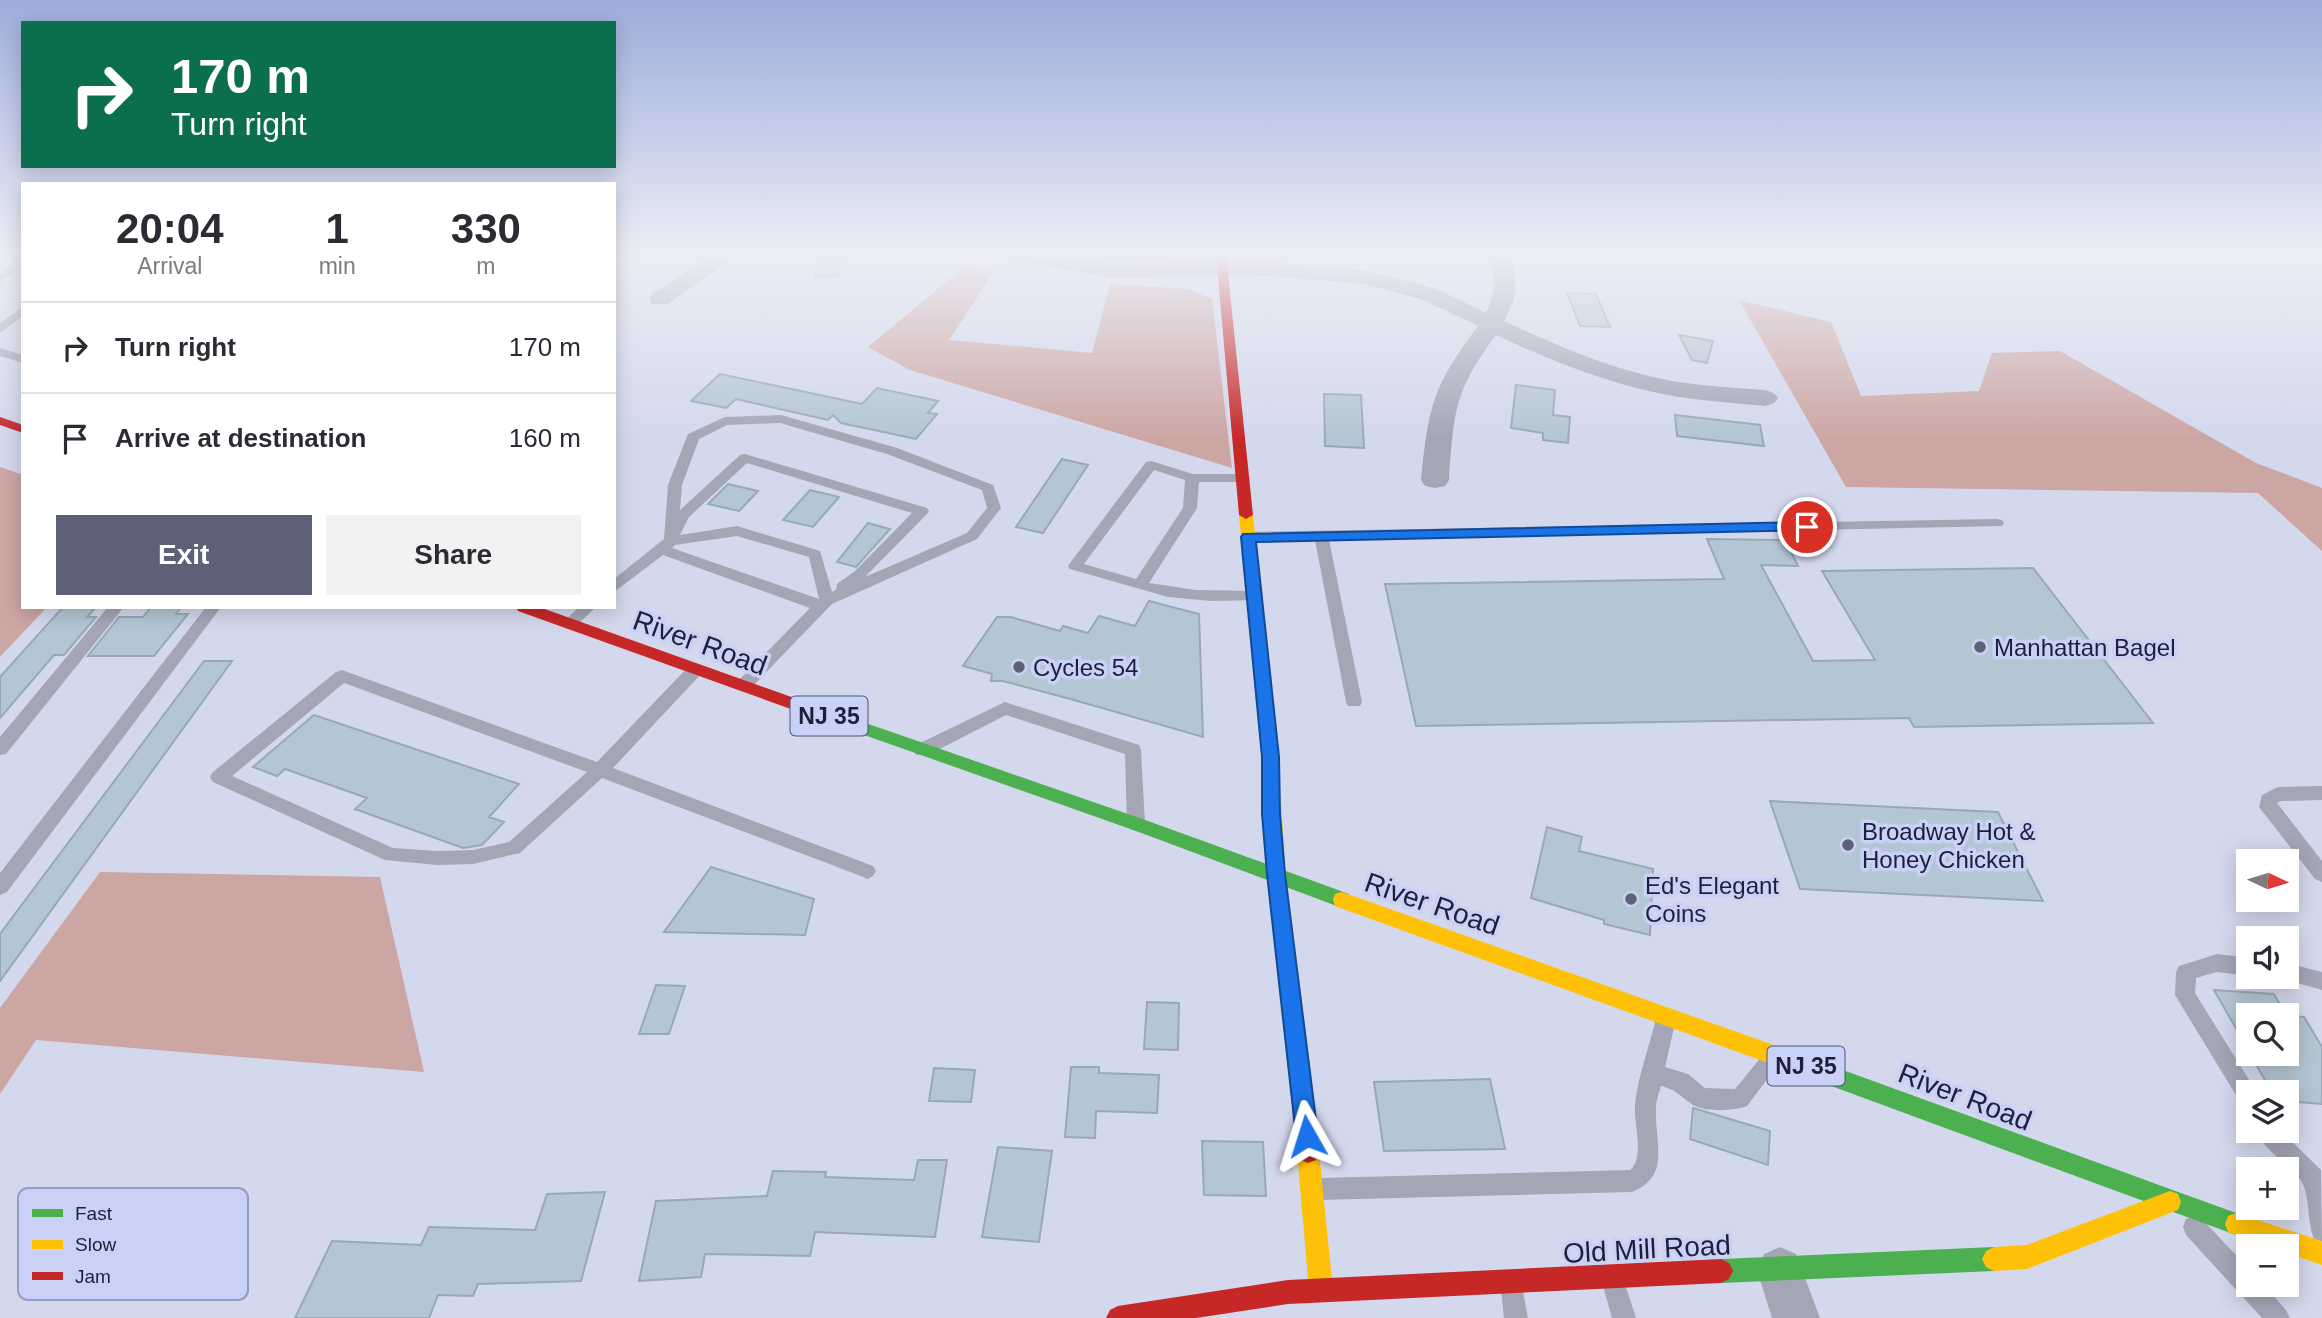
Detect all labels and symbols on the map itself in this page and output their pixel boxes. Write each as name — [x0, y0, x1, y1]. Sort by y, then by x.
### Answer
pin — [1777, 497, 1837, 557]
street label: River Road — [629, 604, 771, 682]
place label: Manhattan Bagel — [1994, 634, 2175, 661]
marker: Manhattan Bagel — [1972, 639, 1988, 655]
place label: Cycles 54 — [1033, 654, 1138, 681]
marker: Cycles 54 — [1011, 659, 1027, 675]
road number: NJ 35 — [790, 696, 868, 736]
place label: Broadway Hot & Honey Chicken — [1862, 818, 2035, 873]
marker: Broadway Hot & Honey Chicken — [1840, 837, 1856, 853]
north arrow — [2236, 849, 2300, 912]
street label: River Road — [1361, 867, 1503, 941]
place label: Ed's Elegant Coins — [1645, 872, 1779, 927]
marker: Ed's Elegant Coins — [1623, 891, 1639, 907]
road number: NJ 35 — [1768, 1046, 1844, 1086]
street label: River Road — [1894, 1057, 2036, 1137]
position arrow — [1270, 1099, 1344, 1173]
legend — [18, 1188, 248, 1300]
text: Fast — [75, 1203, 113, 1224]
street label: Old Mill Road — [1562, 1229, 1732, 1269]
text: Slow — [75, 1234, 116, 1255]
text: Jam — [75, 1266, 111, 1287]

